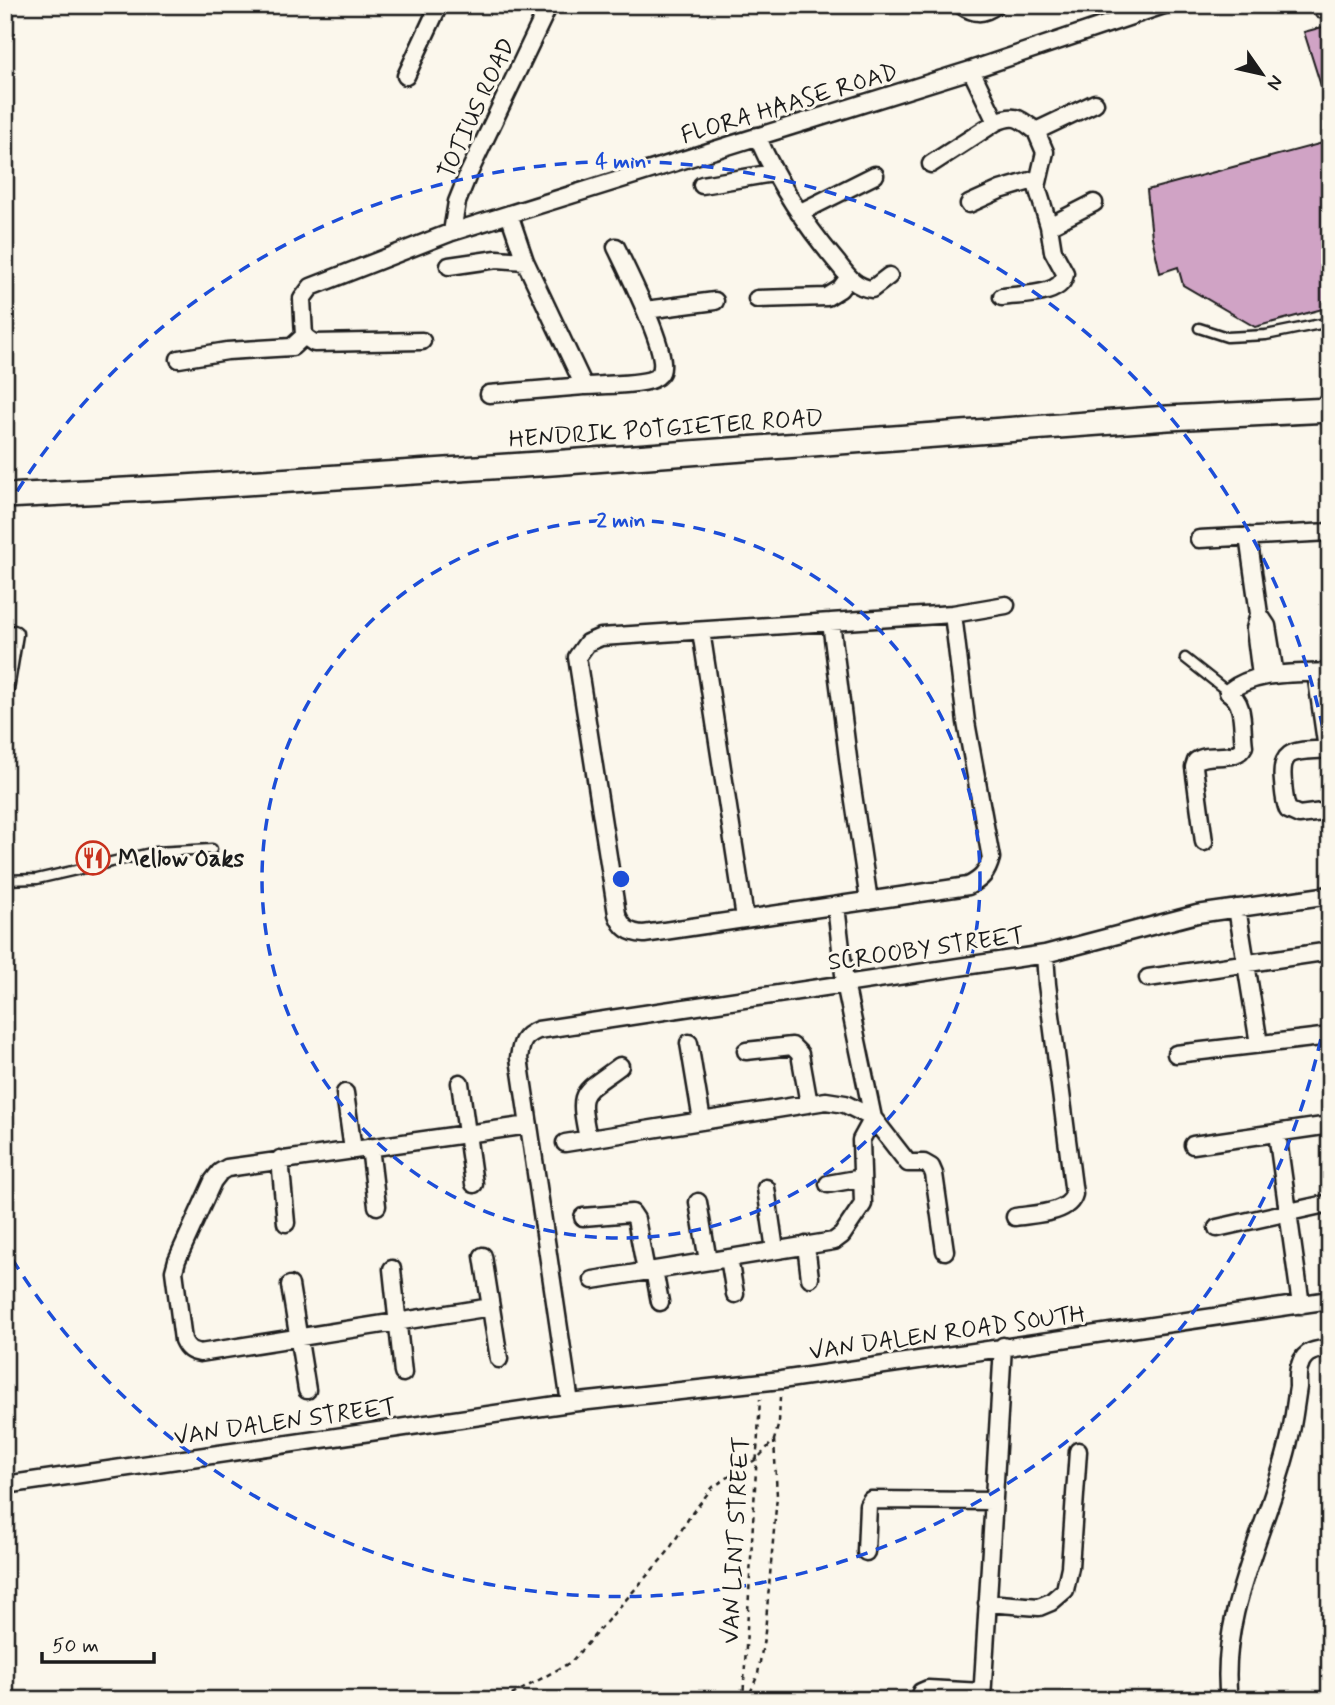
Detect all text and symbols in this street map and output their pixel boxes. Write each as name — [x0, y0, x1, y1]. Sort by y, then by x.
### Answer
street label: TOTIUS ROAD — [431, 33, 524, 184]
north arrow — [1226, 38, 1296, 108]
street label: FLORA HAASE ROAD — [677, 57, 902, 152]
text: N — [1261, 70, 1289, 95]
text: 4 min — [595, 148, 647, 176]
street label: HENDRIK POTGIETER ROAD — [508, 403, 825, 456]
text: 2 min — [596, 507, 646, 535]
restaurant icon: Mellow Oaks — [74, 839, 112, 877]
place label: Mellow Oaks — [118, 844, 245, 875]
centre of rings — [609, 867, 633, 891]
street label: SCROOBY STREET — [826, 920, 1027, 979]
street label: VAN DALEN ROAD SOUTH — [807, 1299, 1087, 1368]
street label: VAN DALEN STREET — [172, 1392, 398, 1453]
street label: VAN LINT STREET — [716, 1435, 757, 1645]
scale bar — [42, 1621, 154, 1665]
text: 50 m — [52, 1632, 99, 1660]

